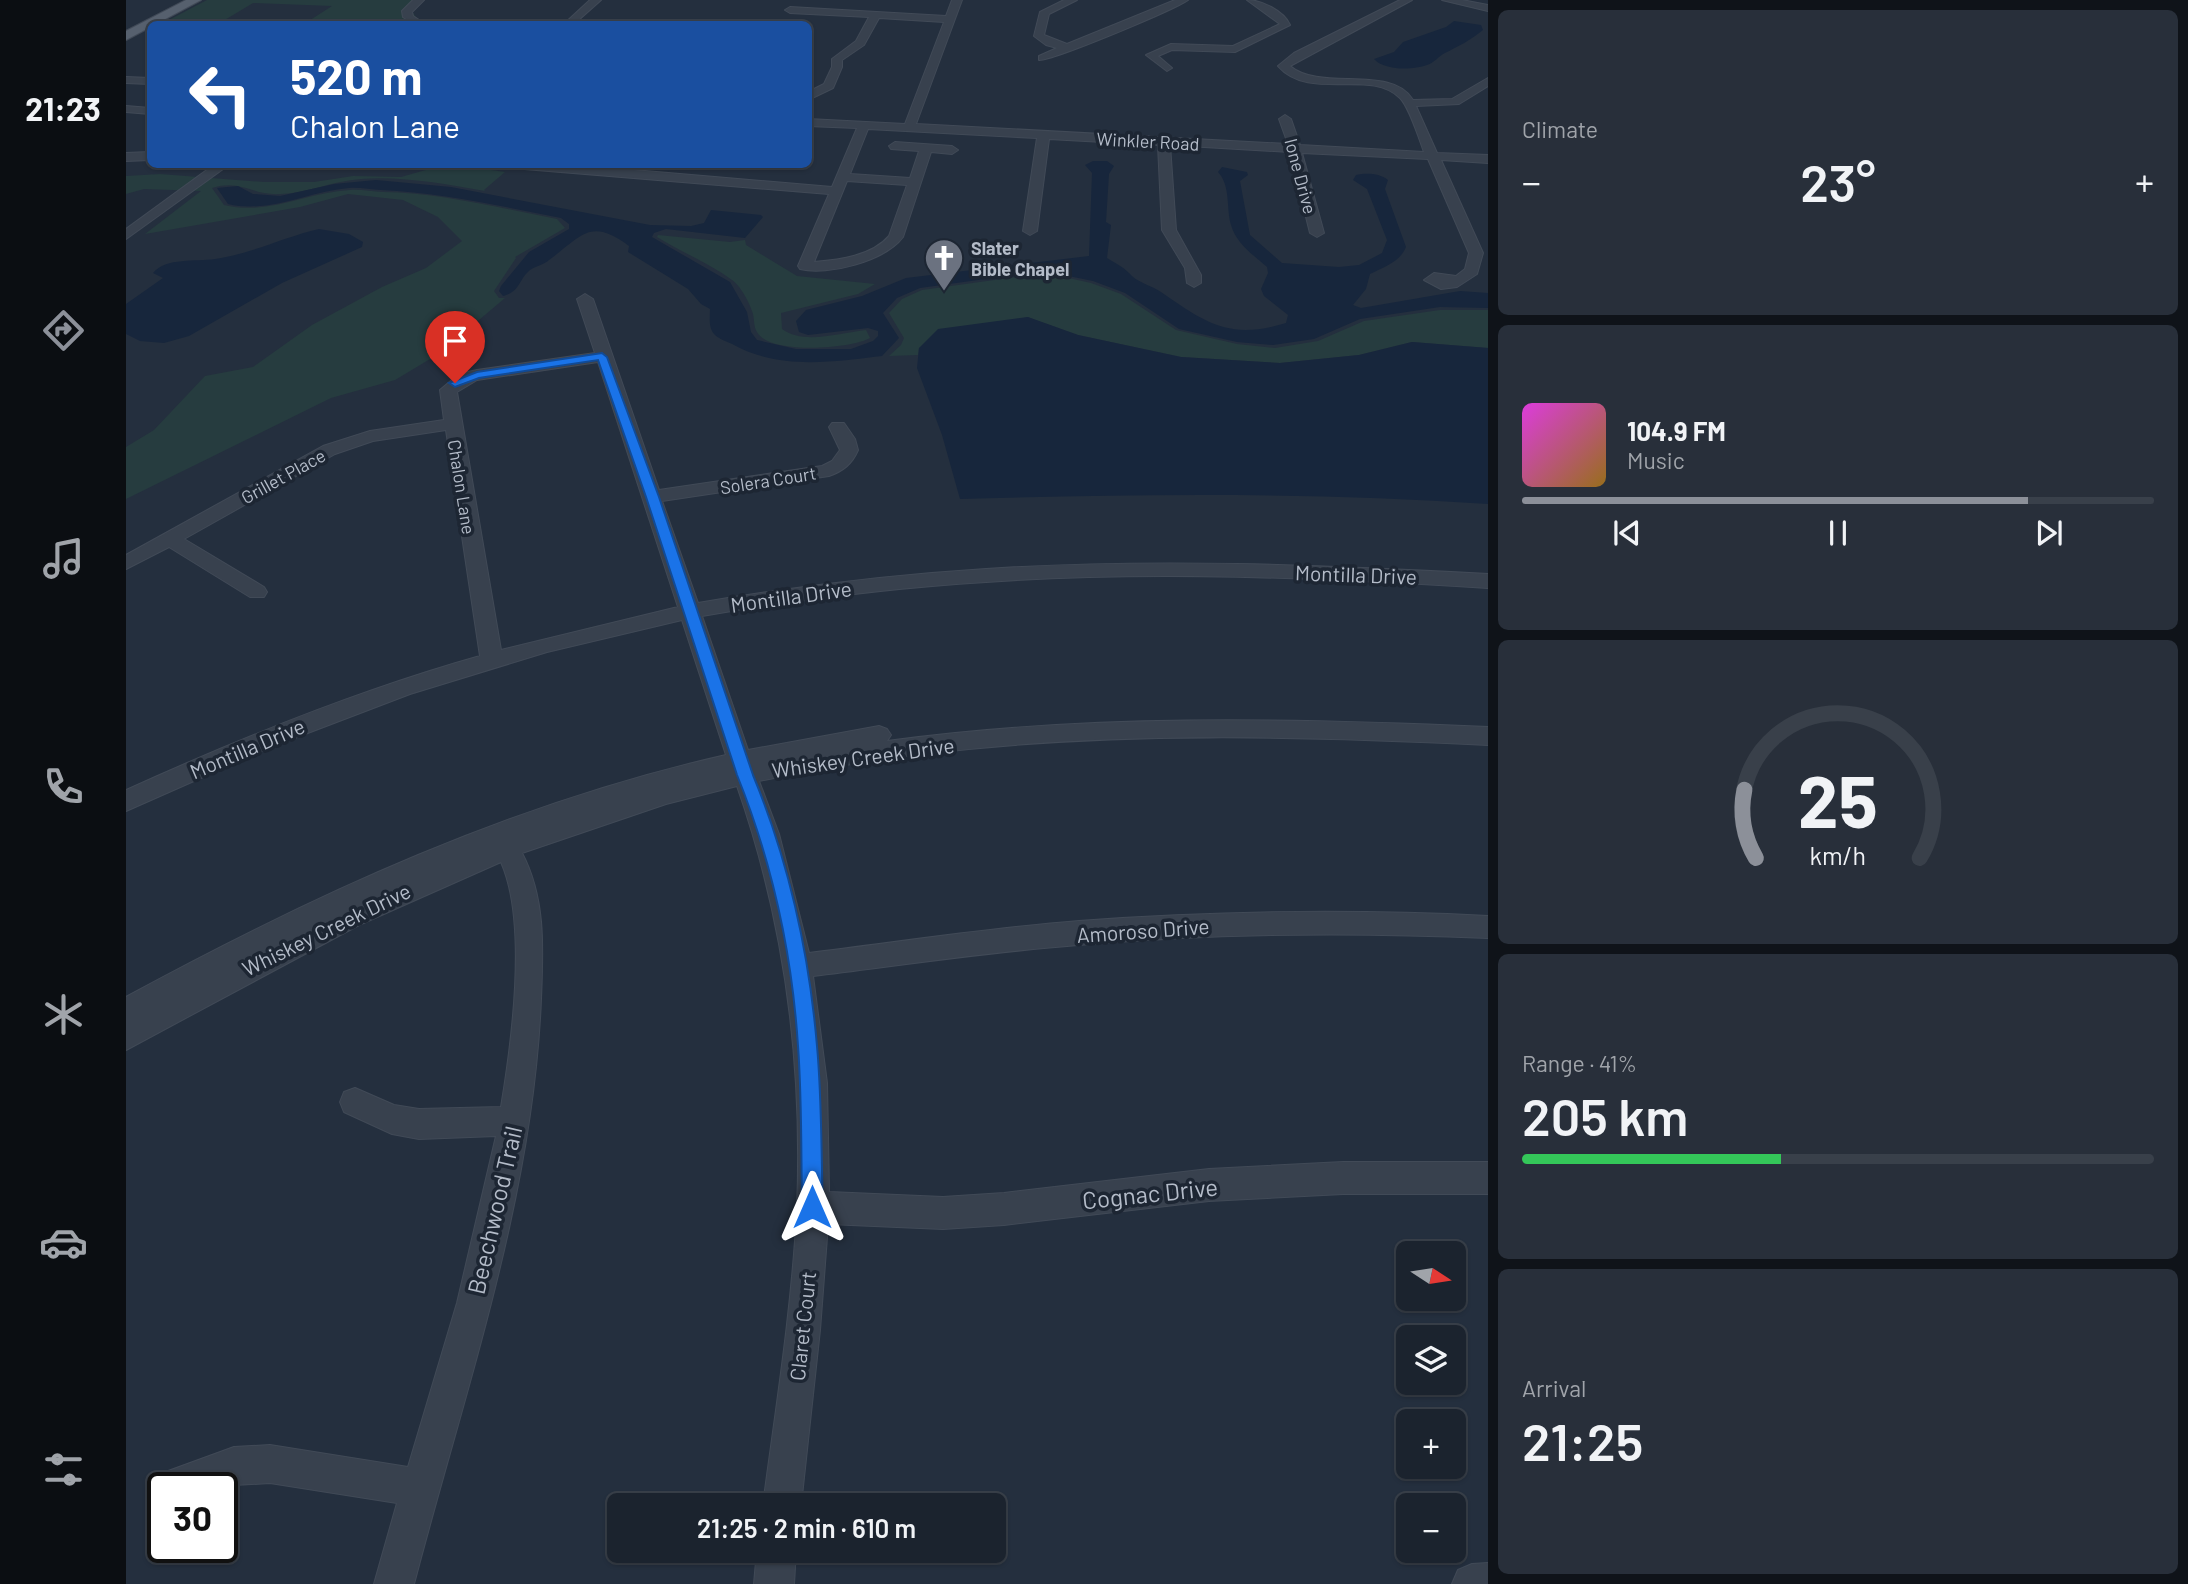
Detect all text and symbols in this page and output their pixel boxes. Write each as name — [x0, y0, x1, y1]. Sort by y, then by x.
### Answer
text: 520 m — [290, 46, 423, 105]
icon: left — [175, 49, 266, 140]
text: 21:23 — [25, 89, 101, 127]
text: Chalon Lane — [290, 106, 460, 144]
text: Climate — [1522, 115, 1598, 143]
street label: Winkler Road — [1096, 127, 1200, 155]
street label: Ione Drive — [1280, 136, 1322, 216]
text: 23° — [1800, 150, 1876, 212]
text: − — [1522, 158, 1541, 204]
text: + — [2135, 158, 2154, 204]
church icon: Slater Bible Chapel — [923, 237, 965, 292]
place label: Slater Bible Chapel — [971, 237, 1069, 280]
icon: directions — [39, 306, 88, 355]
pin — [425, 311, 485, 383]
icon: arrive — [436, 322, 474, 360]
text: 104.9 FM — [1627, 415, 1726, 446]
street label: Chalon Lane — [444, 438, 480, 536]
street label: Grillet Place — [237, 444, 329, 508]
text: Music — [1627, 446, 1685, 474]
street label: Solera Court — [718, 462, 818, 498]
icon: previous — [1608, 514, 1646, 552]
icon: pause — [1819, 514, 1857, 552]
icon: next — [2030, 514, 2068, 552]
icon: music — [39, 534, 88, 583]
street label: Montilla Drive — [1295, 559, 1417, 589]
street label: Montilla Drive — [729, 575, 853, 617]
street label: Montilla Drive — [186, 713, 308, 783]
street label: Whiskey Creek Drive — [770, 732, 956, 782]
text: 25 — [1798, 755, 1878, 843]
icon: phone — [39, 762, 88, 811]
text: km/h — [1810, 840, 1866, 870]
street label: Whiskey Creek Drive — [238, 877, 414, 981]
street label: Amoroso Drive — [1076, 913, 1210, 947]
icon: climate — [39, 990, 88, 1039]
text: Range · 41% — [1522, 1049, 1637, 1077]
text: 205 km — [1522, 1084, 1688, 1146]
street label: Beechwood Trail — [461, 1123, 527, 1297]
position arrow — [775, 1170, 849, 1244]
street label: Cognac Drive — [1081, 1171, 1219, 1215]
icon: car — [39, 1218, 88, 1267]
north arrow — [1396, 1241, 1466, 1311]
map controls — [1396, 1241, 1466, 1563]
street label: Claret Court — [784, 1270, 820, 1382]
button: layers — [1396, 1325, 1466, 1395]
text: Arrival — [1522, 1374, 1586, 1402]
button: + — [1396, 1409, 1466, 1479]
text: 21:25 — [1522, 1409, 1643, 1471]
icon: filters — [39, 1445, 88, 1494]
speed limit sign: 30 — [147, 1472, 238, 1563]
button: − — [1396, 1493, 1466, 1563]
text: 21:25 · 2 min · 610 m — [697, 1512, 916, 1543]

